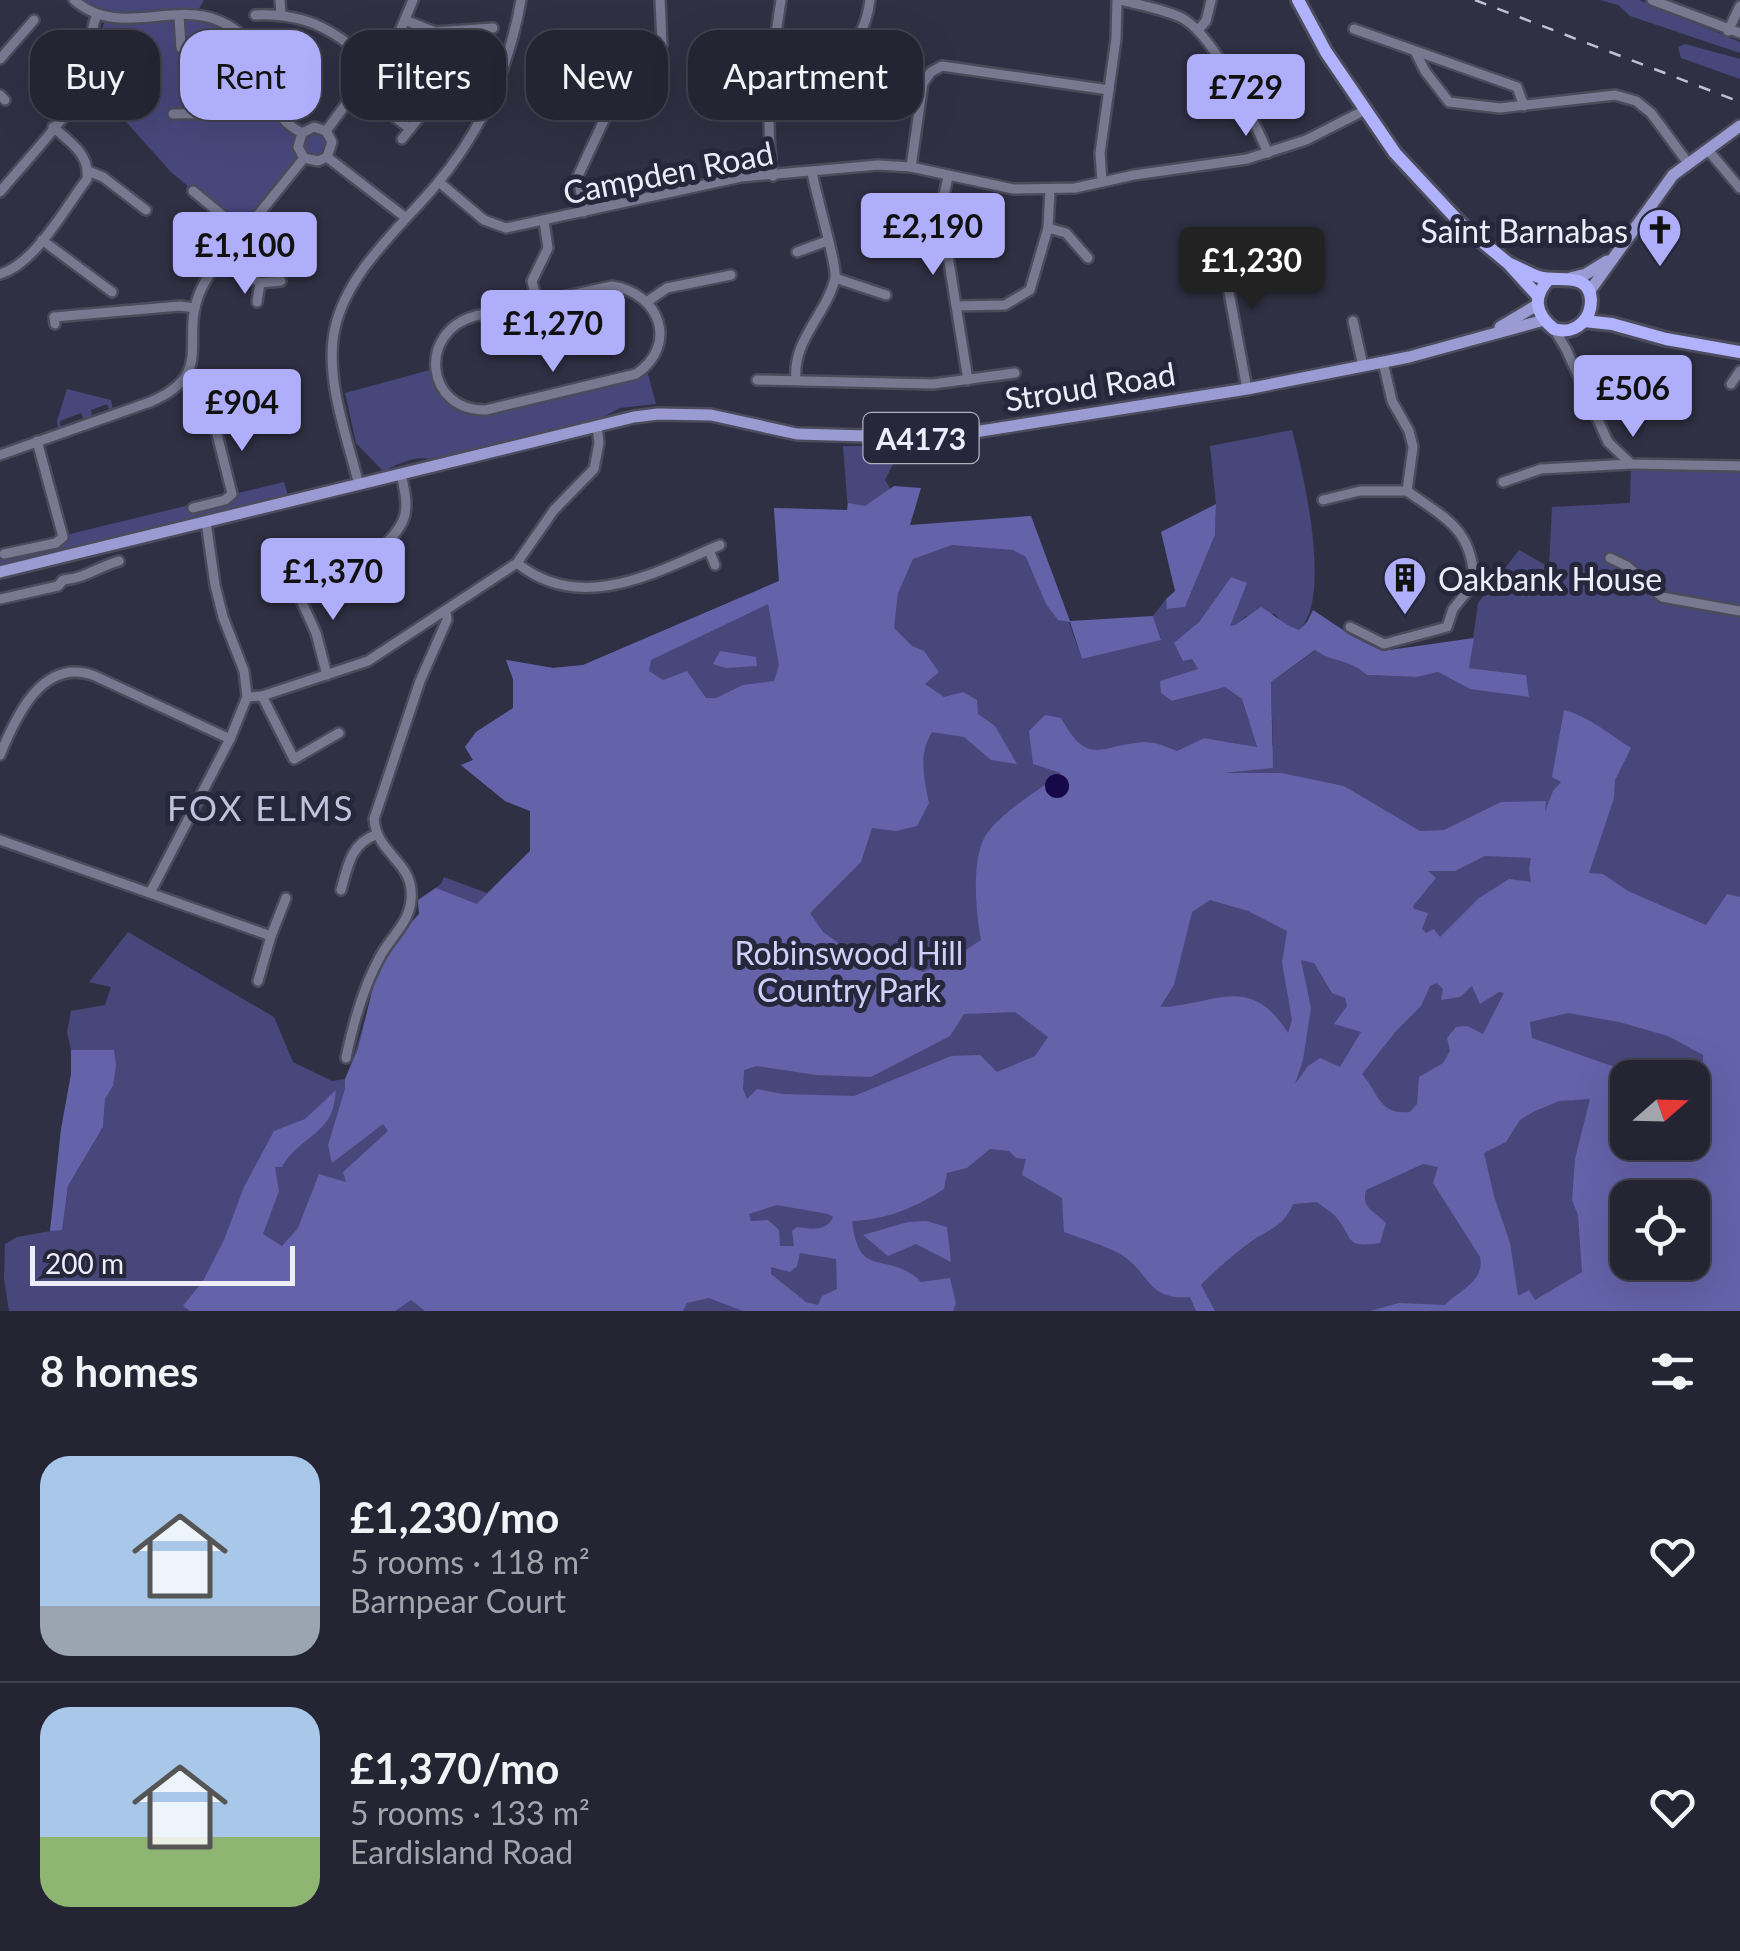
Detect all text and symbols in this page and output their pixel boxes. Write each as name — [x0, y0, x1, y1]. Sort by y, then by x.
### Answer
chip: Buy — [30, 30, 160, 120]
chip: Rent — [180, 30, 321, 120]
chip: Filters — [341, 30, 506, 120]
chip: New — [526, 30, 668, 120]
chip: Apartment — [688, 30, 923, 120]
pin: £729 — [1187, 54, 1305, 139]
text: £729 — [1209, 67, 1283, 106]
street label: Campden Road — [560, 132, 776, 212]
pin: £2,190 — [852, 193, 1014, 278]
text: £2,190 — [883, 206, 983, 245]
church icon: Saint Barnabas — [1637, 207, 1683, 268]
place label: Saint Barnabas — [1421, 211, 1628, 250]
pin: £1,100 — [164, 212, 326, 297]
text: £1,100 — [195, 225, 295, 264]
pin: £1,230 — [1171, 227, 1333, 312]
text: £1,230 — [1202, 240, 1302, 279]
pin: £1,270 — [472, 290, 634, 375]
text: £1,270 — [503, 303, 603, 342]
street label: Stroud Road — [1002, 353, 1178, 419]
pin: £506 — [1574, 355, 1692, 440]
text: £506 — [1596, 368, 1670, 407]
pin: £904 — [183, 369, 301, 454]
text: £904 — [205, 382, 279, 421]
road number: A4173 — [864, 413, 978, 463]
pin: £1,370 — [252, 538, 414, 623]
text: £1,370 — [283, 551, 383, 590]
building icon: Oakbank House — [1382, 555, 1428, 616]
place label: Oakbank House — [1438, 559, 1662, 598]
district label: FOX ELMS — [167, 786, 355, 828]
park label: Robinswood Hill Country Park — [735, 933, 963, 1009]
north arrow — [1610, 1060, 1710, 1160]
map controls — [1610, 1060, 1710, 1280]
button: locate — [1610, 1180, 1710, 1280]
scale bar — [30, 1241, 295, 1286]
text: 200 m — [45, 1246, 124, 1280]
icon: filters — [1645, 1344, 1700, 1399]
text: 8 homes — [40, 1346, 198, 1396]
text: £1,230/mo — [350, 1492, 559, 1542]
icon: home — [120, 1496, 240, 1616]
icon: heart — [1645, 1529, 1700, 1584]
text: 5 rooms · 118 m² — [350, 1542, 590, 1581]
text: Barnpear Court — [350, 1581, 566, 1620]
text: £1,370/mo — [350, 1743, 559, 1793]
icon: home — [120, 1747, 240, 1867]
icon: heart — [1645, 1780, 1700, 1835]
text: 5 rooms · 133 m² — [350, 1793, 590, 1832]
text: Eardisland Road — [350, 1832, 573, 1871]

